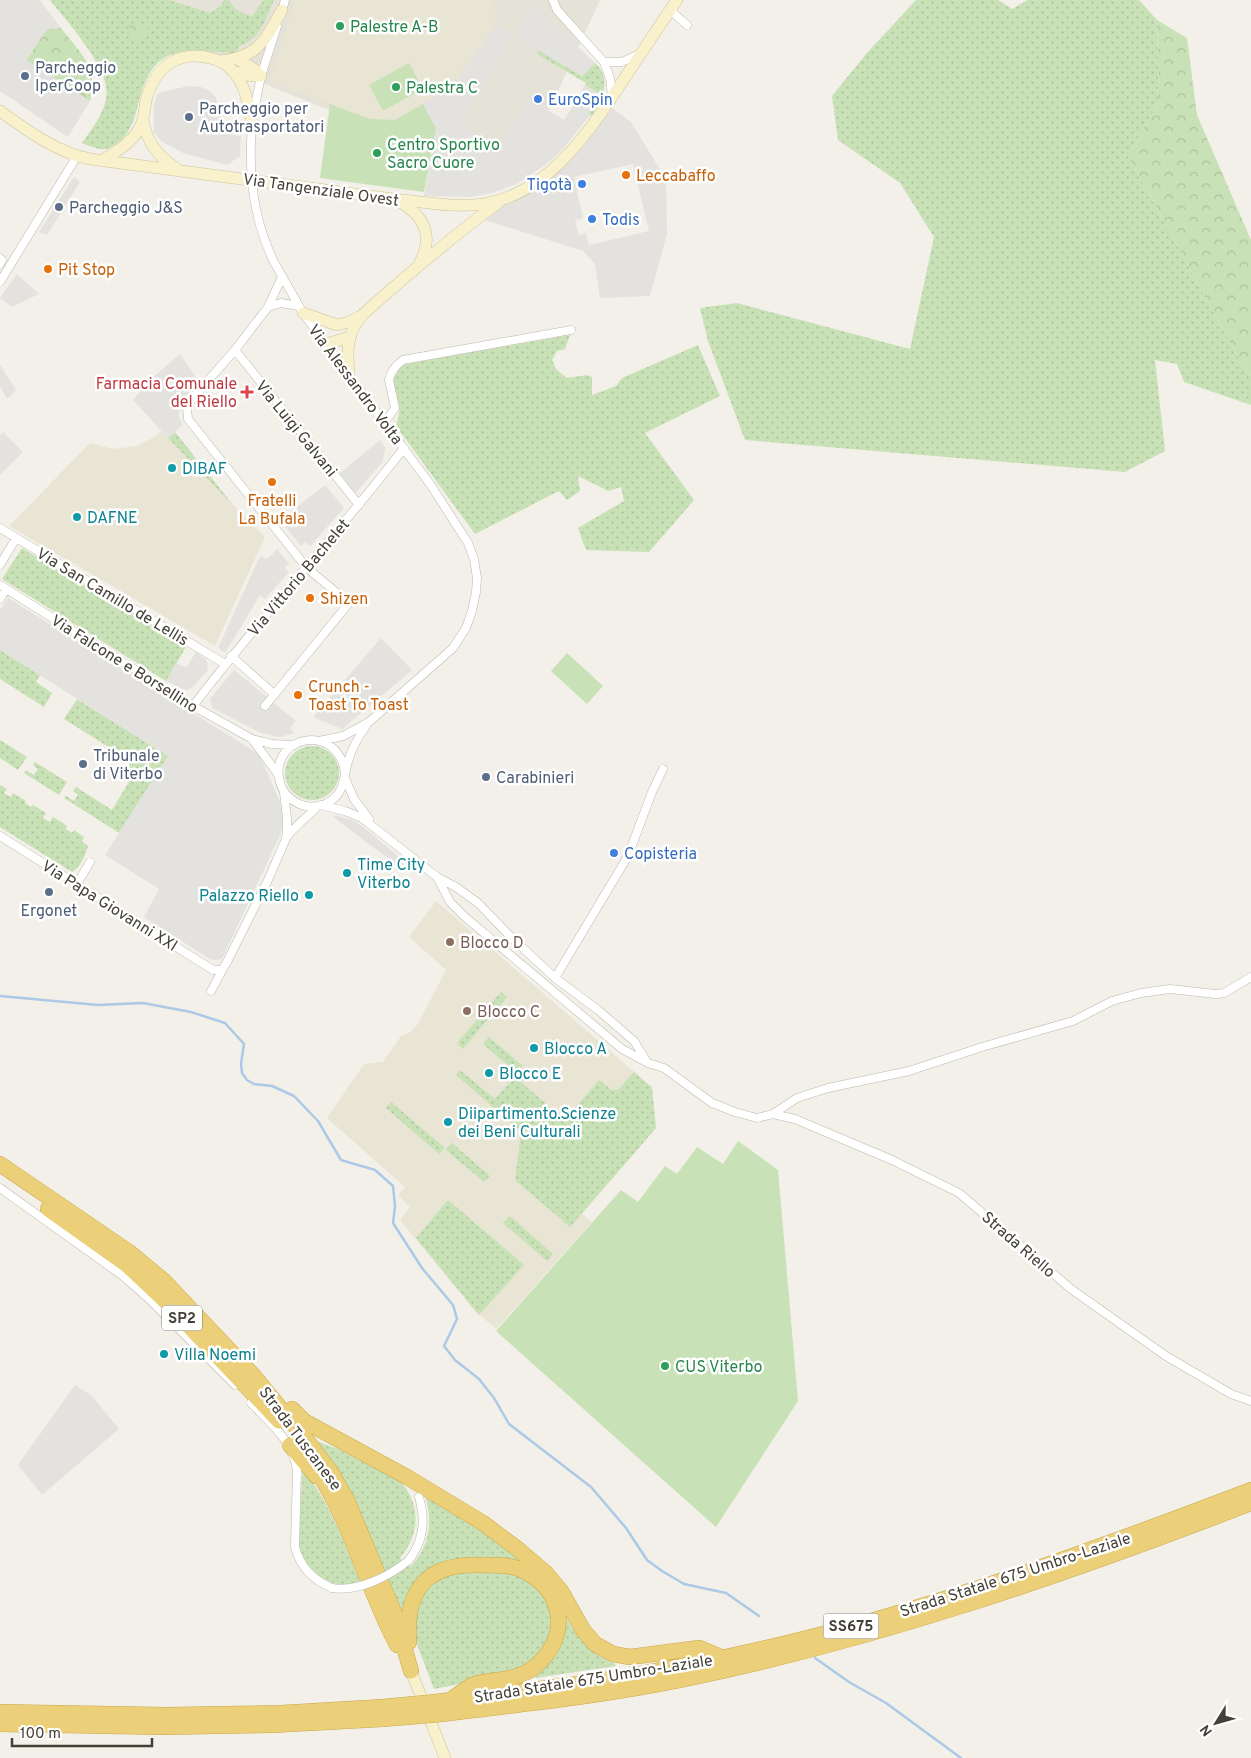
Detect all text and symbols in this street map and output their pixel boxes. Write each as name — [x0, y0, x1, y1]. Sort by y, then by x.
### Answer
place label: Palestre A-B — [350, 18, 438, 38]
marker: Palestre A-B — [334, 20, 346, 32]
place label: Parcheggio IperCoop — [35, 59, 116, 97]
marker: Parcheggio IperCoop — [19, 70, 31, 82]
place label: Palestra C — [406, 79, 478, 99]
marker: Palestra C — [390, 81, 402, 93]
place label: EuroSpin — [548, 91, 613, 111]
marker: EuroSpin — [532, 93, 544, 105]
place label: Parcheggio per Autotrasportatori — [199, 100, 324, 138]
marker: Parcheggio per Autotrasportatori — [183, 111, 195, 123]
place label: Centro Sportivo Sacro Cuore — [387, 136, 500, 174]
marker: Centro Sportivo Sacro Cuore — [371, 147, 383, 159]
place label: Leccabaffo — [636, 167, 716, 187]
marker: Leccabaffo — [620, 169, 632, 181]
street label: Via Tangenziale Ovest — [241, 170, 400, 212]
place label: Tigotà — [527, 176, 572, 196]
marker: Tigotà — [576, 178, 588, 190]
place label: Parcheggio J&S — [69, 199, 183, 219]
marker: Parcheggio J&S — [53, 201, 65, 213]
place label: Todis — [602, 211, 640, 231]
marker: Todis — [586, 213, 598, 225]
place label: Pit Stop — [58, 261, 115, 281]
marker: Pit Stop — [42, 263, 54, 275]
street label: Via Alessandro Volta — [303, 321, 406, 449]
place label: Farmacia Comunale del Riello — [96, 375, 237, 413]
street label: Via Luigi Galvani — [250, 377, 341, 482]
marker: Farmacia Comunale del Riello — [241, 386, 253, 398]
place label: DIBAF — [182, 460, 227, 480]
marker: DIBAF — [166, 462, 178, 474]
marker: Fratelli La Bufala — [266, 476, 278, 488]
place label: Fratelli La Bufala — [239, 492, 305, 530]
place label: DAFNE — [87, 509, 138, 529]
marker: DAFNE — [71, 511, 83, 523]
street label: Via Vittorio Bachelet — [244, 515, 355, 641]
street label: Via San Camillo de Lellis — [32, 544, 192, 651]
place label: Shizen — [320, 590, 368, 610]
marker: Shizen — [304, 592, 316, 604]
street label: Via Falcone e Borsellino — [47, 611, 201, 718]
place label: Crunch - Toast To Toast — [308, 678, 409, 716]
marker: Crunch - Toast To Toast — [292, 689, 304, 701]
place label: Tribunale di Viterbo — [93, 747, 163, 785]
marker: Tribunale di Viterbo — [77, 758, 89, 770]
place label: Carabinieri — [496, 769, 574, 789]
marker: Carabinieri — [480, 771, 492, 783]
place label: Copisteria — [624, 845, 697, 865]
marker: Copisteria — [608, 847, 620, 859]
place label: Time City Viterbo — [357, 856, 425, 894]
street label: Via Papa Giovanni XXI — [37, 857, 181, 957]
marker: Time City Viterbo — [341, 867, 353, 879]
marker: Ergonet — [43, 886, 55, 898]
place label: Palazzo Riello — [199, 887, 299, 907]
marker: Palazzo Riello — [303, 889, 315, 901]
place label: Ergonet — [21, 902, 77, 922]
place label: Blocco D — [460, 934, 524, 954]
marker: Blocco D — [444, 936, 456, 948]
place label: Blocco C — [477, 1003, 540, 1023]
marker: Blocco C — [461, 1005, 473, 1017]
place label: Blocco A — [544, 1040, 607, 1060]
marker: Blocco A — [528, 1042, 540, 1054]
place label: Blocco E — [499, 1065, 561, 1085]
marker: Blocco E — [483, 1067, 495, 1079]
place label: Diipartimento.Scienze dei Beni Culturali — [458, 1105, 616, 1143]
marker: Diipartimento.Scienze dei Beni Culturali — [442, 1116, 454, 1128]
street label: Strada Riello — [977, 1208, 1059, 1283]
road number: SP2 — [162, 1306, 202, 1330]
place label: Villa Noemi — [174, 1346, 256, 1366]
marker: Villa Noemi — [158, 1348, 170, 1360]
place label: CUS Viterbo — [675, 1358, 763, 1378]
marker: CUS Viterbo — [659, 1360, 671, 1372]
street label: Strada Tuscanese — [254, 1383, 345, 1495]
street label: Strada Statale 675 Umbro-Laziale — [898, 1529, 1134, 1623]
road number: SS675 — [824, 1614, 878, 1638]
street label: Strada Statale 675 Umbro-Laziale — [472, 1651, 714, 1709]
north arrow — [1191, 1698, 1241, 1748]
scale bar — [12, 1716, 152, 1748]
text: N — [1197, 1721, 1217, 1739]
text: 100 m — [20, 1725, 61, 1744]

